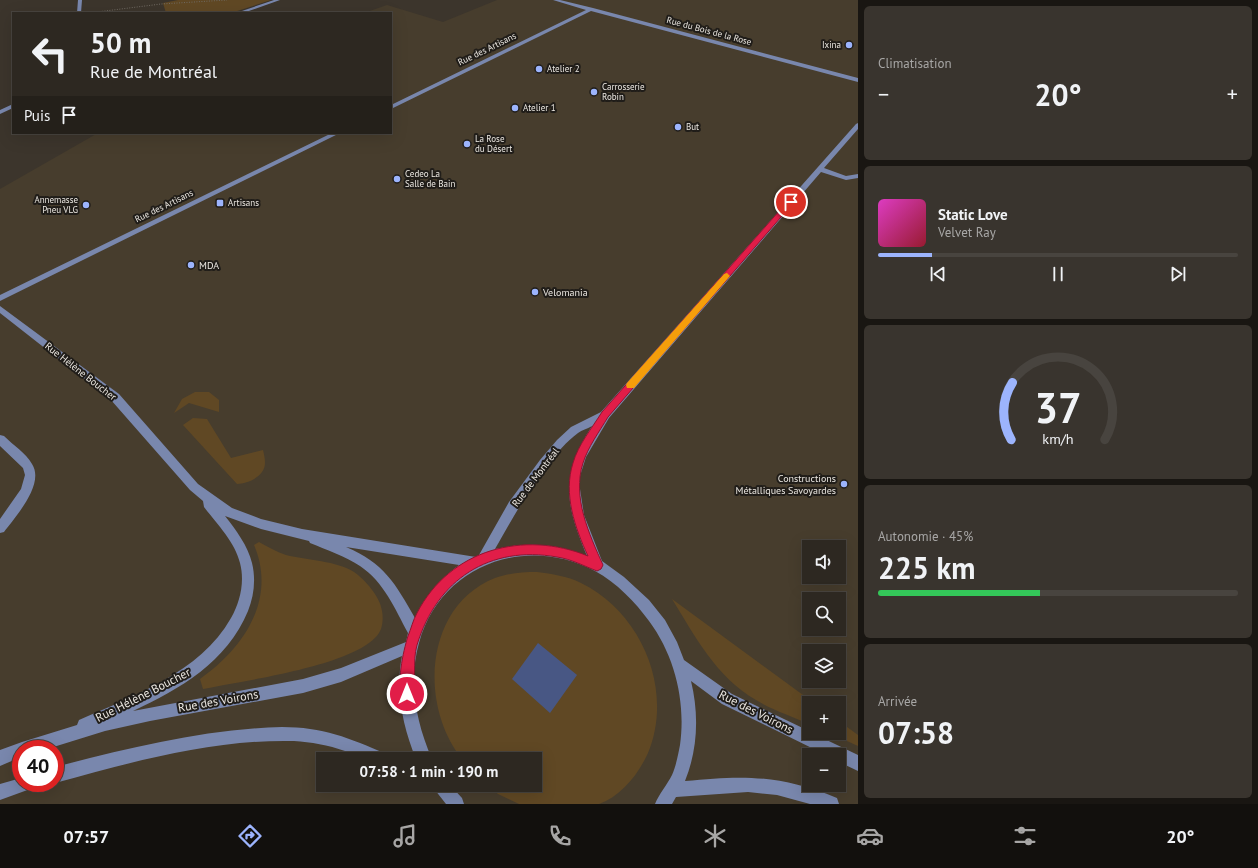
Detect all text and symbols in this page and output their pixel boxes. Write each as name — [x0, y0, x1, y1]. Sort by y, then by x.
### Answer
street label: Rue du Bois de la Rose — [666, 14, 753, 47]
text: 50 m — [90, 24, 151, 61]
icon: left — [24, 28, 76, 80]
street label: Rue des Artisans — [456, 30, 518, 67]
place label: Ixina — [822, 39, 841, 50]
marker: Ixina — [844, 40, 854, 50]
text: Climatisation — [878, 55, 952, 72]
text: Rue de Montréal — [90, 60, 217, 83]
place label: Atelier 2 — [547, 63, 580, 74]
marker: Atelier 2 — [534, 64, 544, 74]
text: 20° — [1034, 75, 1082, 114]
text: − — [878, 80, 889, 108]
text: + — [1227, 80, 1238, 108]
place label: Carrosserie Robin — [602, 81, 645, 102]
marker: Carrosserie Robin — [589, 87, 599, 97]
place label: Atelier 1 — [523, 102, 556, 113]
marker: Atelier 1 — [510, 103, 520, 113]
icon: arrive — [58, 104, 80, 126]
text: Puis — [24, 106, 50, 125]
place label: But — [686, 121, 699, 132]
marker: But — [673, 122, 683, 132]
place label: La Rose du Désert — [475, 133, 512, 154]
marker: La Rose du Désert — [462, 139, 472, 149]
place label: Cedeo La Salle de Bain — [405, 168, 455, 189]
marker: Cedeo La Salle de Bain — [392, 174, 402, 184]
pin — [774, 185, 808, 219]
street label: Rue des Artisans — [133, 187, 195, 224]
icon: arrive — [780, 191, 802, 213]
place label: Annemasse Pneu VLG — [34, 194, 78, 215]
place label: Artisans — [228, 197, 259, 208]
marker: Artisans — [215, 198, 225, 208]
marker: Annemasse Pneu VLG — [81, 200, 91, 210]
text: Static Love — [938, 205, 1008, 224]
text: Velvet Ray — [938, 224, 996, 241]
place label: MDA — [199, 259, 219, 272]
marker: MDA — [186, 260, 196, 270]
icon: previous — [927, 263, 949, 285]
icon: pause — [1047, 263, 1069, 285]
icon: next — [1167, 263, 1189, 285]
place label: Velomania — [542, 286, 588, 299]
marker: Velomania — [530, 287, 540, 297]
street label: Rue Hélène Boucher — [42, 339, 119, 404]
text: 37 — [1034, 381, 1082, 434]
text: km/h — [1042, 429, 1074, 448]
street label: Rue de Montréal — [509, 445, 562, 509]
place label: Constructions Métalliques Savoyardes — [736, 472, 836, 497]
marker: Constructions Métalliques Savoyardes — [839, 479, 849, 489]
text: Autonomie · 45% — [878, 528, 973, 545]
map controls — [802, 540, 846, 792]
button: sound — [802, 540, 846, 584]
text: 225 km — [878, 548, 976, 587]
button: search — [802, 592, 846, 636]
button: layers — [802, 644, 846, 688]
street label: Rue Hélène Boucher — [93, 664, 193, 725]
position arrow — [386, 673, 428, 715]
street label: Rue des Voirons — [177, 686, 259, 715]
street label: Rue des Voirons — [717, 686, 796, 737]
text: Arrivée — [878, 693, 917, 710]
button: + — [802, 696, 846, 740]
text: 07:58 — [878, 713, 954, 752]
speed limit sign: 40 — [12, 740, 64, 792]
button: − — [802, 748, 846, 792]
text: 07:58 · 1 min · 190 m — [360, 762, 498, 781]
icon: directions — [236, 822, 264, 850]
icon: music — [391, 822, 419, 850]
icon: phone — [546, 822, 574, 850]
icon: climate — [701, 822, 729, 850]
icon: car — [856, 822, 884, 850]
icon: filters — [1011, 822, 1039, 850]
text: 07:57 — [64, 825, 109, 848]
text: 20° — [1166, 825, 1194, 848]

